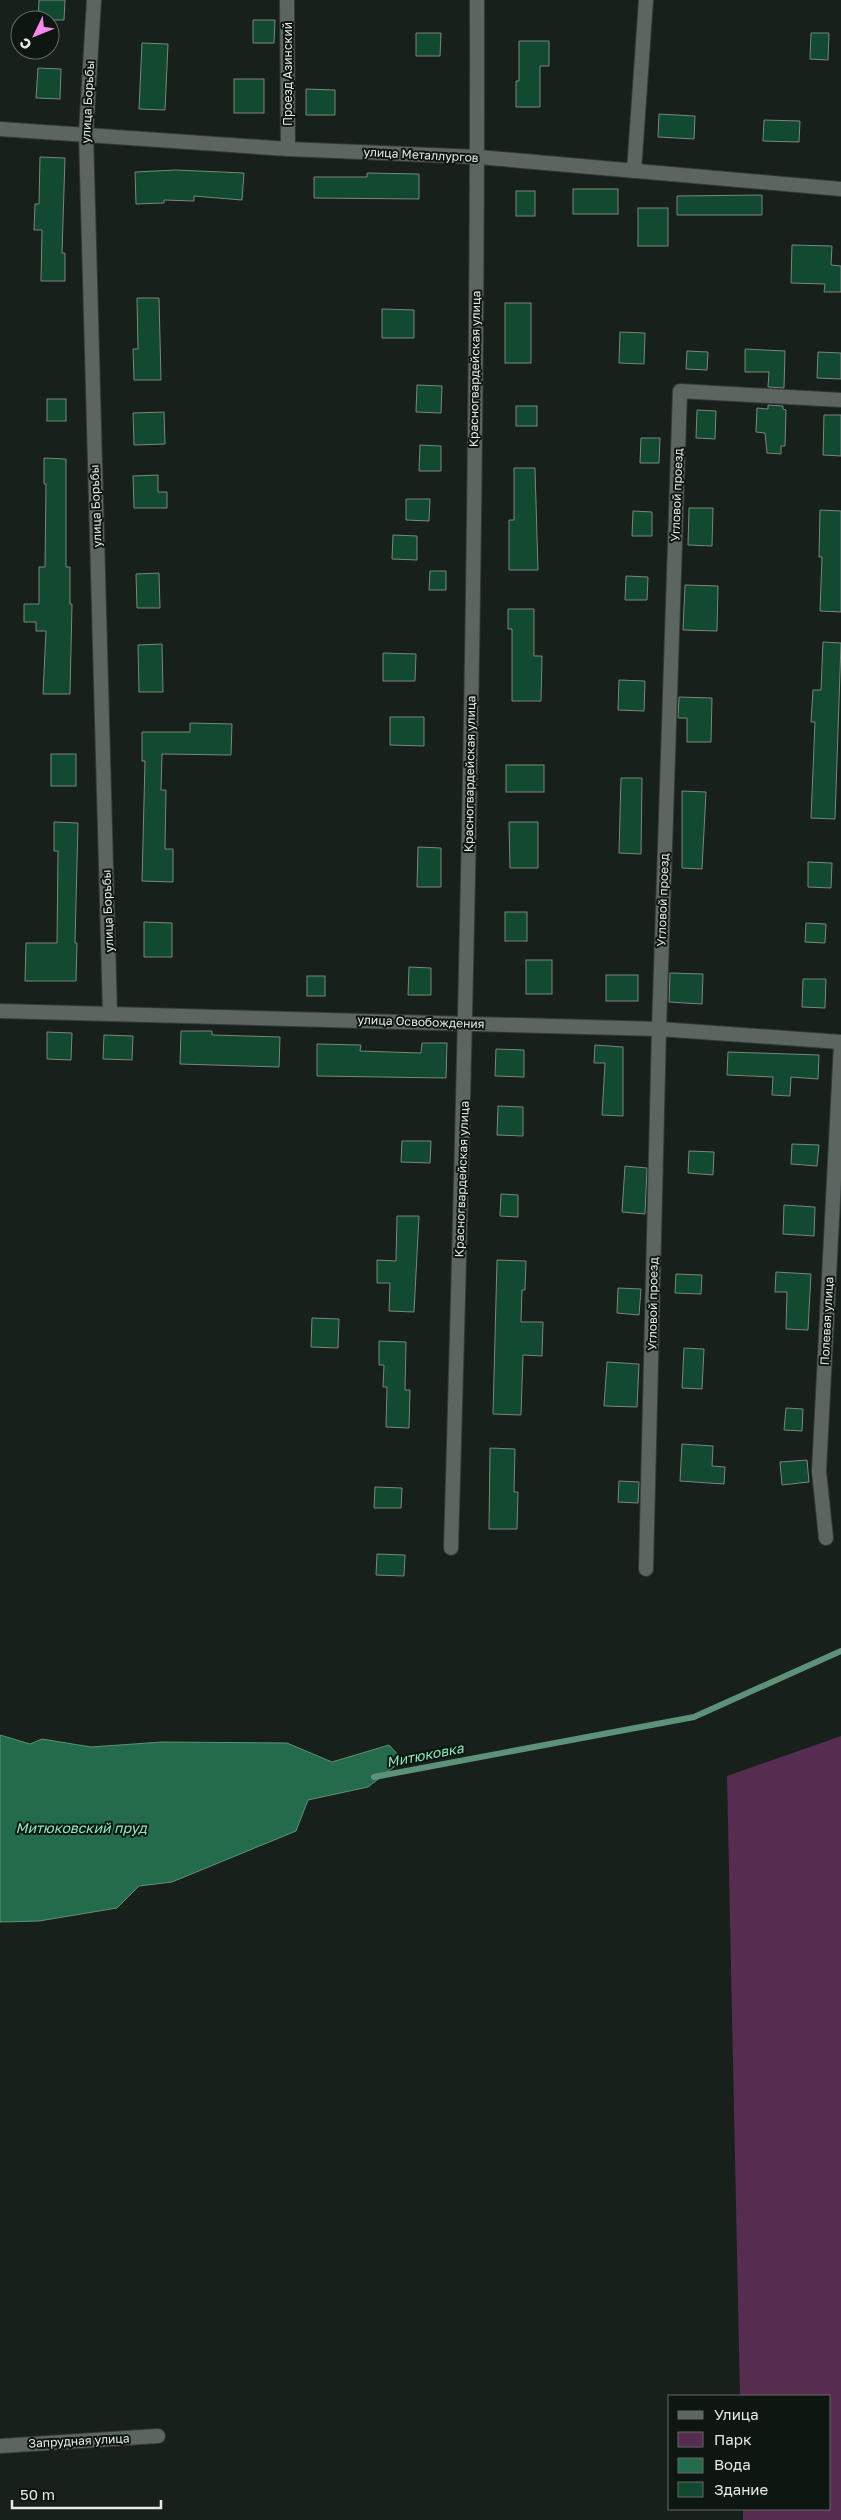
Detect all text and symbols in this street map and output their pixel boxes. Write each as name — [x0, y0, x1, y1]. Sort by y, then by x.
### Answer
north arrow — [10, 10, 60, 60]
street label: Проезд Азинский — [280, 22, 295, 126]
text: С — [15, 35, 35, 54]
street label: улица Борьбы — [78, 60, 97, 144]
street label: улица Металлургов — [363, 144, 479, 165]
street label: Красногвардейская улица — [466, 291, 483, 447]
street label: Угловой проезд — [667, 448, 686, 542]
street label: улица Борьбы — [87, 464, 104, 548]
street label: Красногвардейская улица — [461, 696, 478, 852]
street label: Угловой проезд — [653, 853, 672, 947]
street label: улица Борьбы — [99, 869, 116, 953]
street label: улица Освобождения — [357, 1012, 485, 1031]
street label: Красногвардейская улица — [451, 1100, 472, 1258]
street label: Угловой проезд — [644, 1257, 661, 1351]
street label: Полевая улица — [817, 1276, 836, 1366]
water label: Митюковка — [385, 1738, 466, 1770]
water label: Митюковский пруд — [15, 1819, 147, 1836]
legend — [668, 2395, 831, 2510]
text: Улица — [714, 2405, 759, 2423]
street label: Запрудная улица — [28, 2430, 130, 2451]
text: Парк — [714, 2430, 752, 2448]
text: Вода — [714, 2455, 751, 2473]
scale bar — [12, 2478, 161, 2510]
text: Здание — [714, 2480, 768, 2498]
text: 50 m — [20, 2485, 55, 2503]

